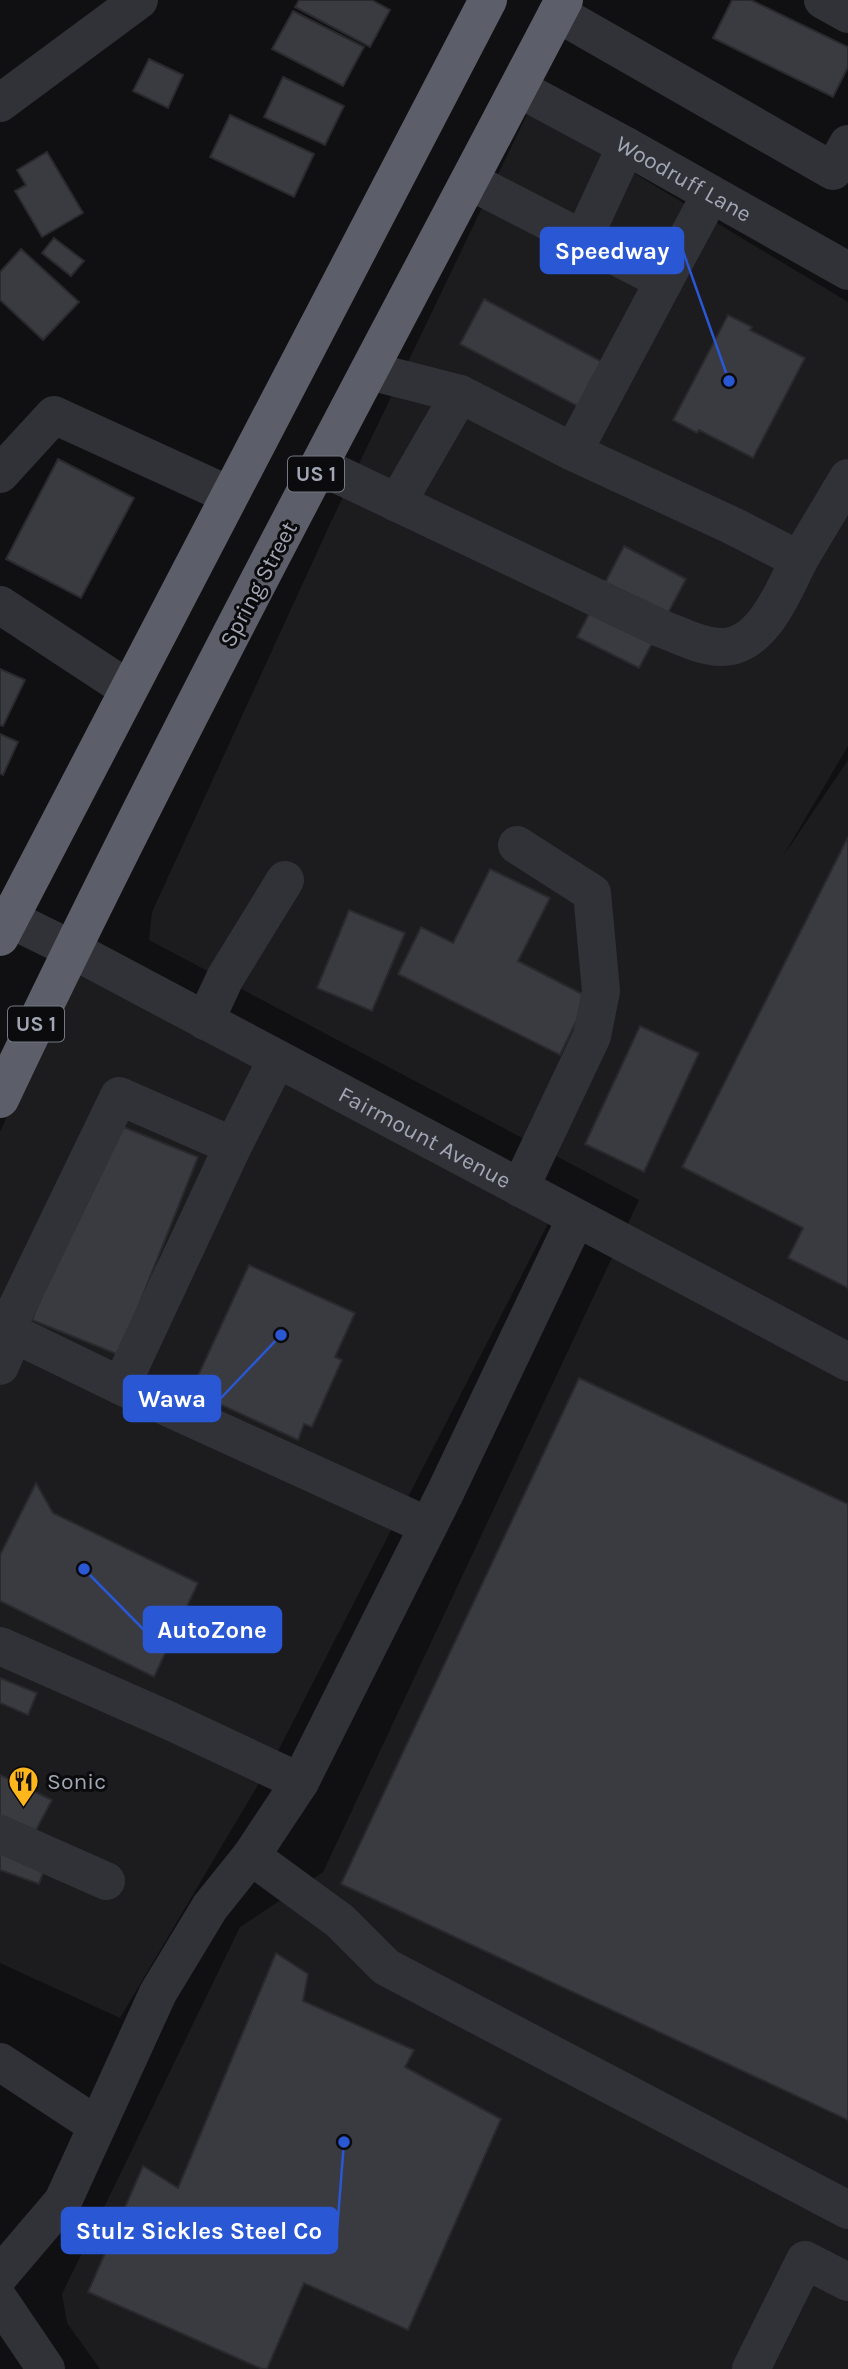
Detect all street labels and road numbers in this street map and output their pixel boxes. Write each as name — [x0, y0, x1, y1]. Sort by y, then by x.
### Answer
street label: Woodruff Lane — [611, 130, 756, 228]
road number: US 1 — [288, 456, 344, 491]
street label: Spring Street — [214, 517, 303, 651]
road number: US 1 — [8, 1006, 64, 1042]
street label: Fairmount Avenue — [334, 1081, 515, 1194]

